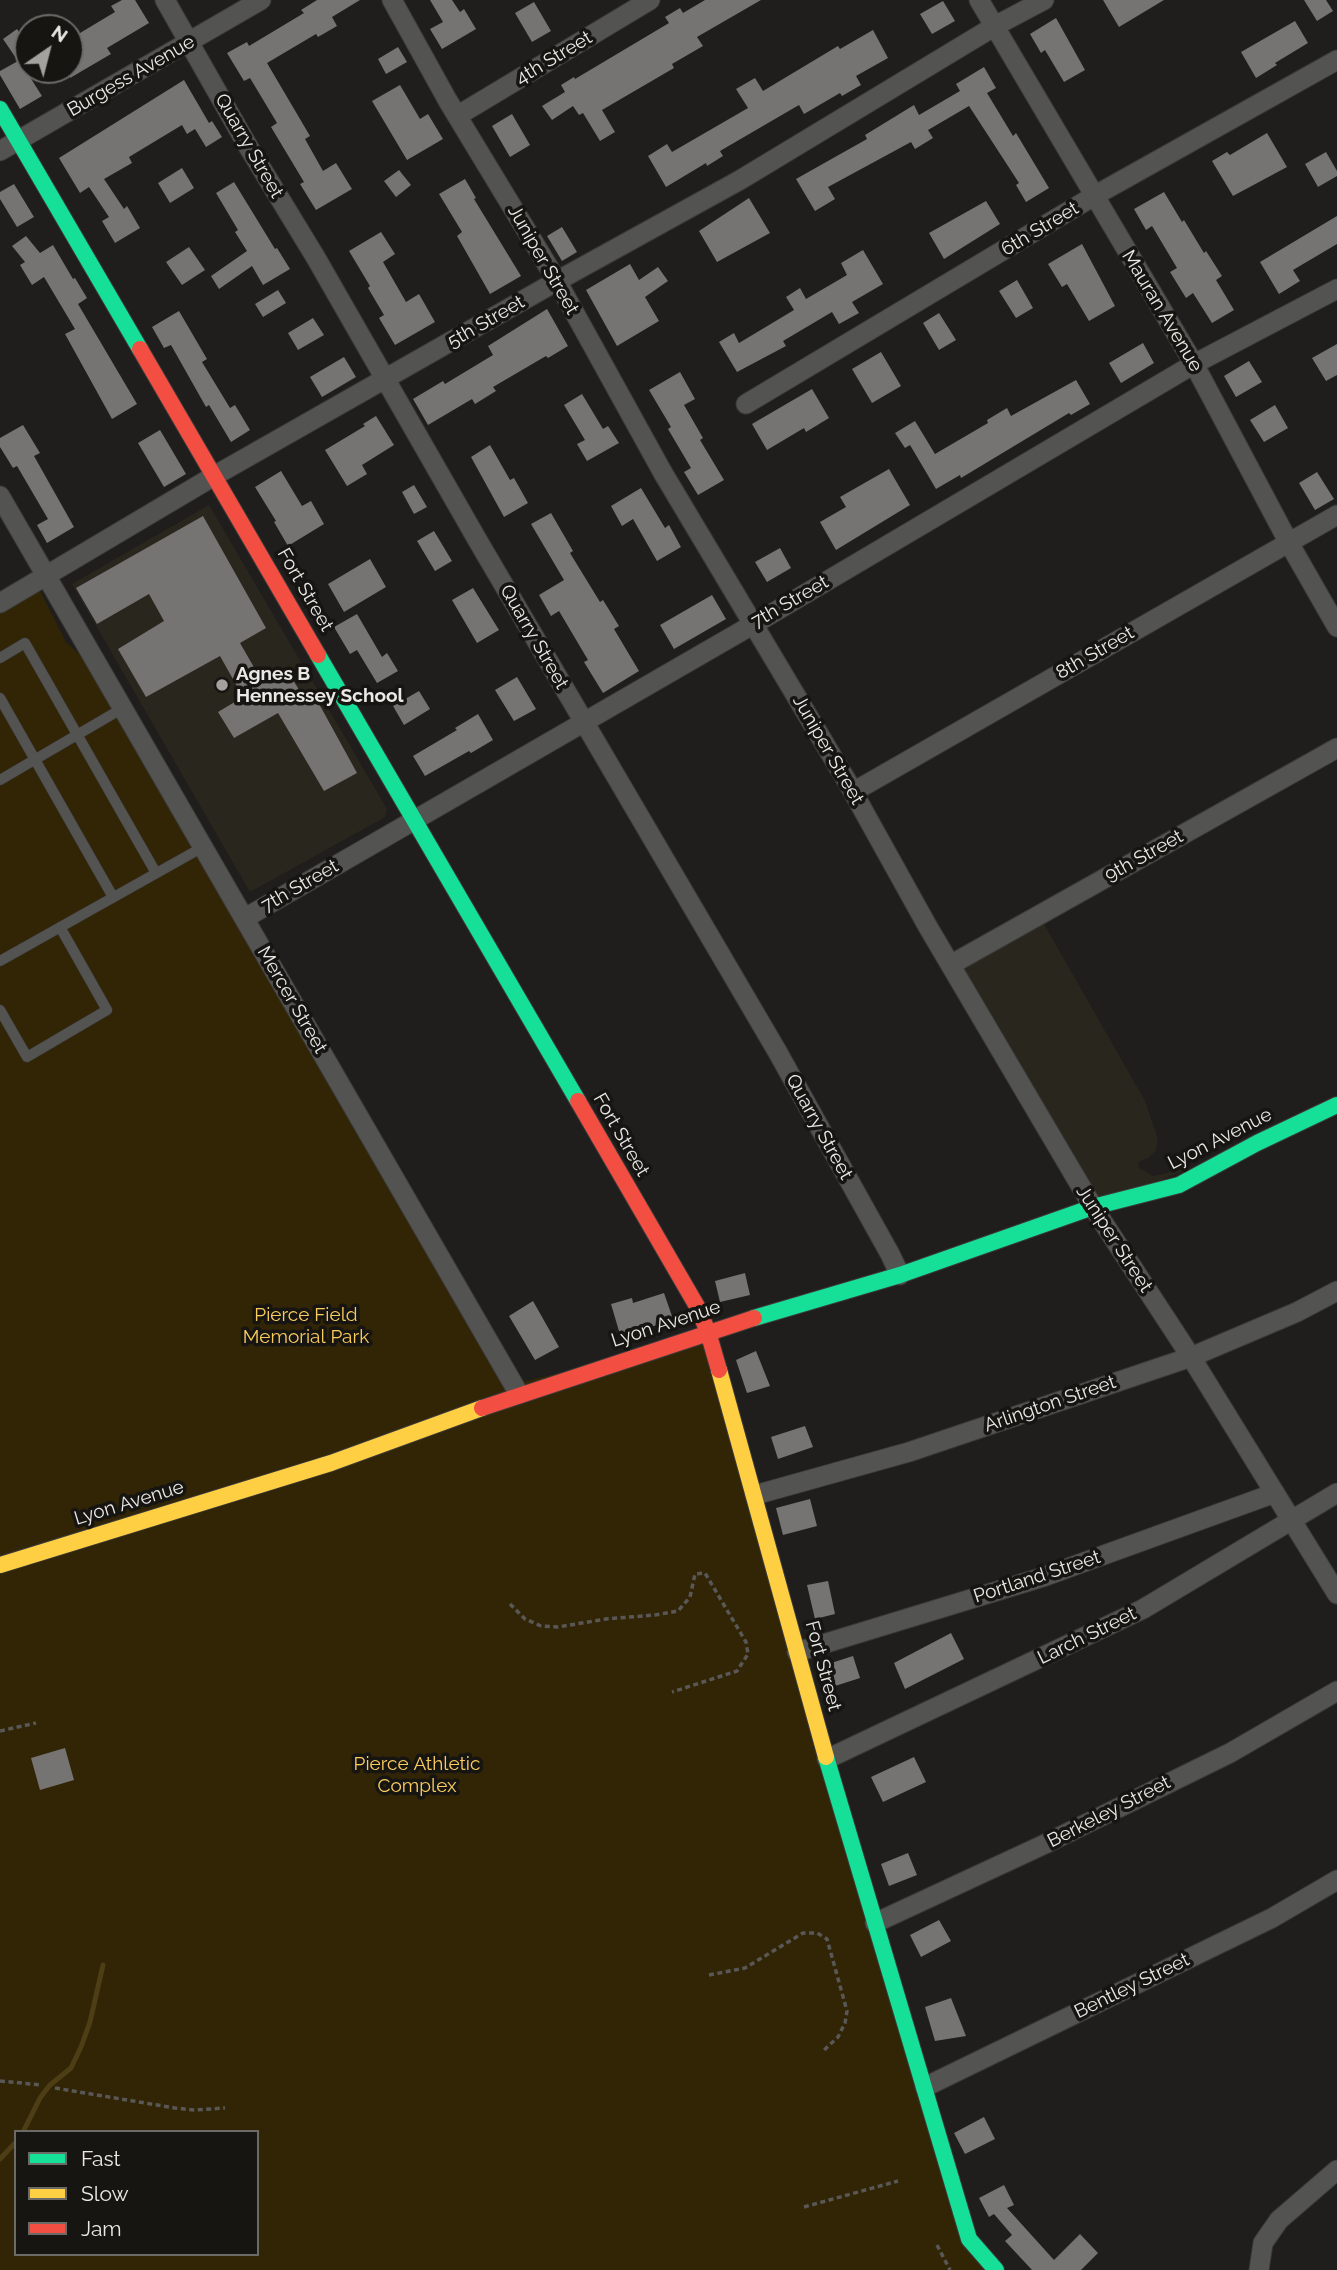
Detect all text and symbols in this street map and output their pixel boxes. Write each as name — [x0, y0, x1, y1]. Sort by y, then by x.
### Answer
north arrow — [14, 14, 84, 84]
text: N — [48, 20, 72, 47]
street label: 4th Street — [512, 26, 596, 90]
street label: Burgess Avenue — [63, 30, 199, 122]
street label: Quarry Street — [210, 90, 288, 202]
street label: 6th Street — [997, 197, 1083, 261]
street label: Juniper Street — [502, 201, 584, 319]
street label: Mauran Avenue — [1117, 246, 1207, 376]
street label: 5th Street — [443, 291, 529, 353]
street label: Fort Street — [272, 544, 338, 636]
street label: 7th Street — [747, 571, 833, 633]
street label: Quarry Street — [495, 581, 573, 693]
street label: 8th Street — [1052, 622, 1138, 684]
place label: Agnes B Hennessey School — [236, 663, 403, 707]
marker: Agnes B Hennessey School — [214, 677, 230, 693]
street label: Juniper Street — [787, 691, 869, 809]
street label: 9th Street — [1101, 825, 1187, 887]
street label: 7th Street — [257, 855, 343, 917]
street label: Mercer Street — [252, 942, 332, 1058]
street label: Quarry Street — [781, 1070, 857, 1184]
street label: Fort Street — [588, 1089, 654, 1181]
street label: Lyon Avenue — [1164, 1103, 1276, 1175]
street label: Juniper Street — [1071, 1181, 1157, 1297]
street label: Lyon Avenue — [609, 1296, 723, 1352]
park label: Pierce Field Memorial Park — [243, 1304, 369, 1348]
street label: Arlington Street — [981, 1371, 1119, 1437]
street label: Lyon Avenue — [71, 1476, 187, 1530]
street label: Portland Street — [971, 1546, 1103, 1608]
street label: Larch Street — [1034, 1602, 1140, 1670]
street label: Fort Street — [800, 1618, 846, 1714]
park label: Pierce Athletic Complex — [354, 1753, 480, 1797]
street label: Berkeley Street — [1044, 1771, 1174, 1853]
street label: Bentley Street — [1071, 1948, 1193, 2024]
legend — [14, 2130, 259, 2256]
text: Fast — [81, 2146, 121, 2171]
text: Slow — [81, 2181, 129, 2206]
text: Jam — [81, 2216, 122, 2241]

